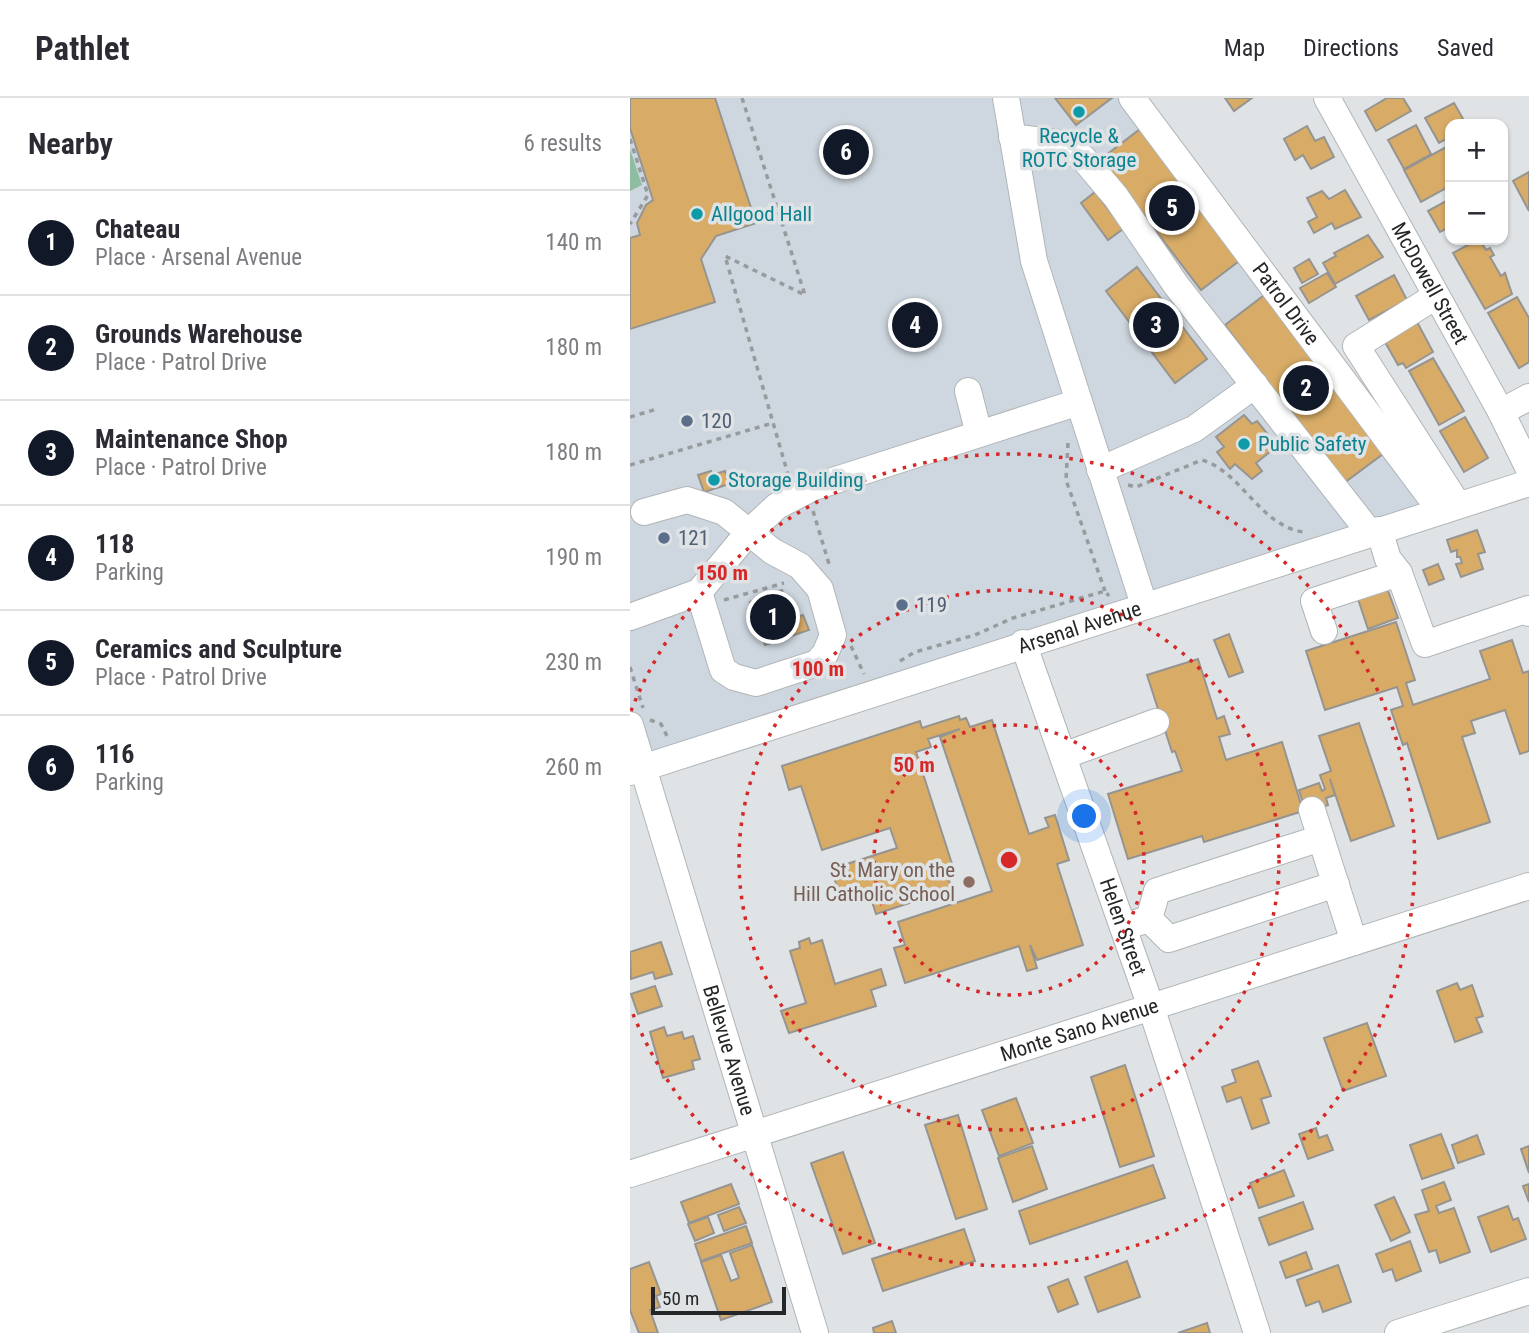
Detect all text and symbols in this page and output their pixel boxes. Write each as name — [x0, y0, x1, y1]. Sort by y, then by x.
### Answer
text: Pathlet — [35, 29, 130, 68]
text: Map — [1224, 34, 1265, 62]
text: Directions — [1303, 34, 1399, 62]
text: Saved — [1437, 34, 1494, 62]
marker: Recycle & ROTC Storage — [1071, 104, 1087, 120]
map controls — [1445, 119, 1508, 245]
button: + — [1445, 119, 1508, 182]
place label: Recycle & ROTC Storage — [1022, 124, 1136, 172]
text: Nearby — [28, 126, 113, 161]
pin: 6 — [823, 126, 869, 178]
text: 6 results — [524, 130, 602, 157]
pin: 5 — [1149, 182, 1195, 234]
button: − — [1445, 182, 1508, 245]
place label: Allgood Hall — [711, 202, 812, 226]
marker: Allgood Hall — [689, 206, 705, 222]
text: Chateau — [95, 214, 180, 244]
street label: McDowell Street — [1386, 218, 1473, 348]
text: 1 — [45, 229, 57, 256]
text: 140 m — [545, 229, 602, 256]
text: Place · Arsenal Avenue — [95, 244, 302, 271]
street label: Patrol Drive — [1247, 258, 1324, 350]
pin: 4 — [892, 299, 938, 351]
pin: 3 — [1133, 299, 1179, 351]
text: Grounds Warehouse — [95, 319, 302, 349]
text: 2 — [45, 334, 57, 361]
text: 180 m — [545, 334, 602, 361]
text: Place · Patrol Drive — [95, 349, 267, 376]
pin: 2 — [1283, 362, 1329, 414]
place label: 120 — [701, 409, 732, 433]
marker: 120 — [679, 413, 695, 429]
text: Maintenance Shop — [95, 424, 288, 454]
place label: Public Safety — [1258, 432, 1367, 456]
marker: Public Safety — [1236, 436, 1252, 452]
text: 3 — [45, 439, 57, 466]
text: 180 m — [545, 439, 602, 466]
text: Place · Patrol Drive — [95, 454, 267, 481]
place label: Storage Building — [728, 468, 864, 492]
marker: Storage Building — [706, 472, 722, 488]
place label: 121 — [678, 526, 709, 550]
text: 118 — [95, 529, 134, 559]
marker: 121 — [656, 530, 672, 546]
text: 4 — [45, 544, 57, 571]
text: 190 m — [545, 544, 602, 571]
text: Parking — [95, 559, 164, 586]
text: 150 m — [696, 561, 748, 585]
pin: 1 — [750, 591, 796, 643]
place label: 119 — [916, 593, 947, 617]
street label: Arsenal Avenue — [1015, 596, 1144, 659]
marker: 119 — [894, 597, 910, 613]
text: Ceramics and Sculpture — [95, 634, 342, 664]
text: 5 — [45, 649, 57, 676]
text: 230 m — [545, 649, 602, 676]
text: 100 m — [792, 657, 844, 681]
text: Place · Patrol Drive — [95, 664, 267, 691]
text: 116 — [95, 739, 134, 769]
text: 50 m — [893, 753, 935, 777]
text: 6 — [45, 754, 57, 781]
text: 260 m — [545, 754, 602, 781]
text: Parking — [95, 769, 164, 796]
your location — [1067, 799, 1101, 833]
centre of rings — [997, 848, 1021, 872]
place label: St. Mary on the Hill Catholic School — [793, 858, 955, 906]
marker: St. Mary on the Hill Catholic School — [961, 874, 977, 890]
street label: Helen Street — [1095, 875, 1151, 979]
street label: Bellevue Avenue — [698, 982, 760, 1118]
street label: Monte Sano Avenue — [998, 993, 1162, 1067]
scale bar — [651, 1284, 786, 1316]
text: 50 m — [662, 1287, 699, 1310]

